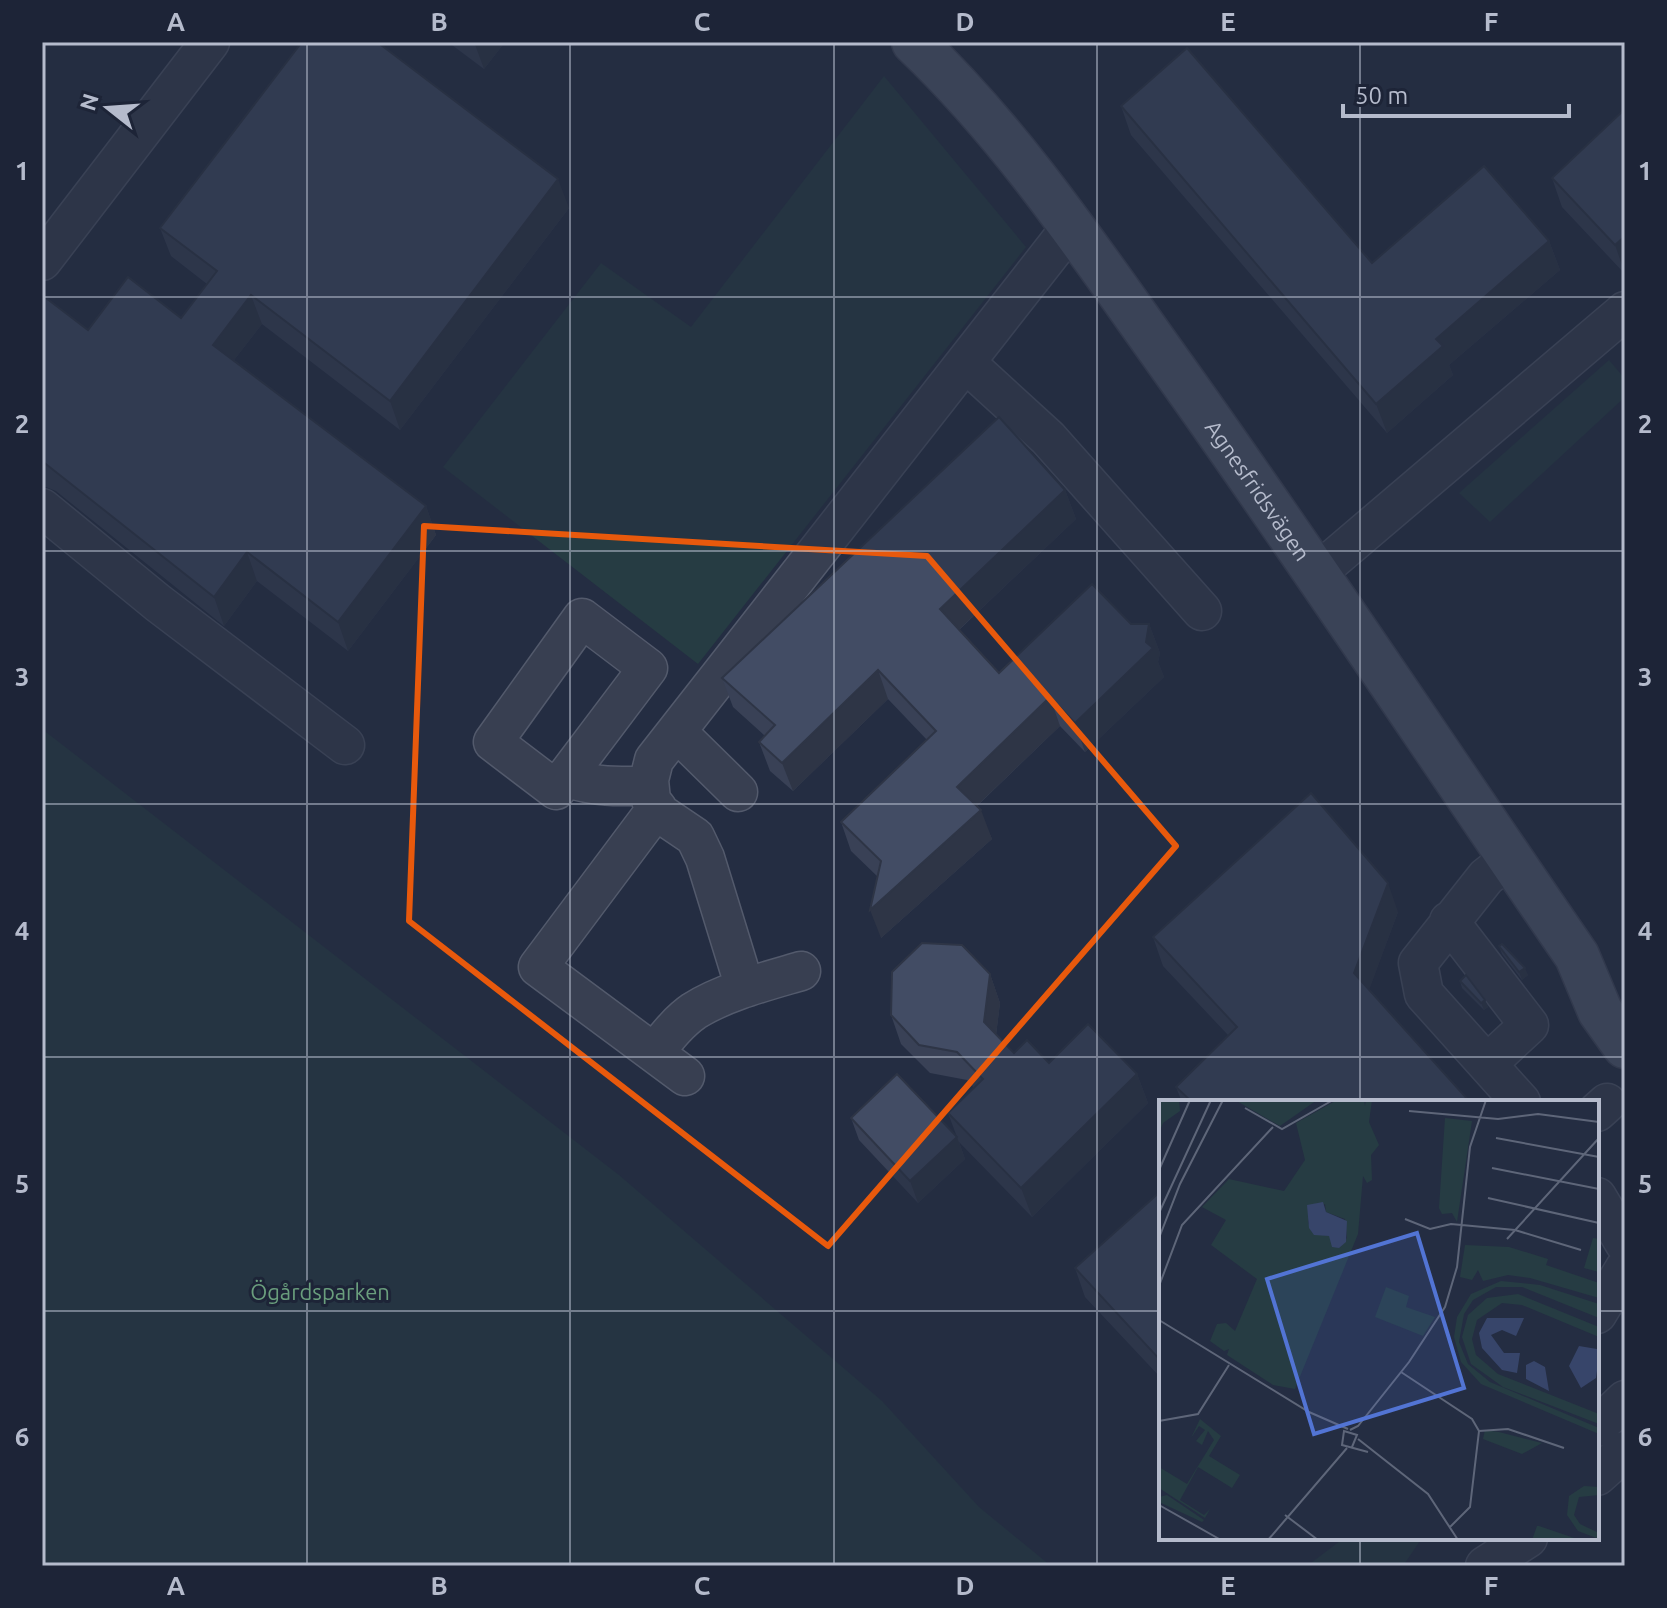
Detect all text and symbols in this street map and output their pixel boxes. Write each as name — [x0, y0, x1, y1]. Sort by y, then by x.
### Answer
text: A — [167, 7, 186, 36]
text: B — [430, 7, 448, 36]
text: C — [694, 7, 711, 36]
text: D — [956, 7, 974, 36]
text: E — [1220, 7, 1236, 36]
text: F — [1484, 7, 1498, 36]
north arrow — [68, 68, 148, 148]
scale bar — [1343, 68, 1569, 118]
text: 50 m — [1355, 82, 1408, 109]
text: N — [74, 90, 103, 114]
text: 1 — [15, 156, 29, 185]
text: 1 — [1638, 156, 1652, 185]
text: 2 — [15, 409, 29, 438]
text: 2 — [1638, 409, 1652, 438]
street label: Agnesfridsvägen — [1201, 415, 1316, 565]
text: 3 — [15, 662, 29, 691]
text: 3 — [1638, 662, 1652, 691]
text: 4 — [15, 916, 29, 945]
text: 4 — [1638, 916, 1652, 945]
inset map — [1159, 1100, 1599, 1540]
text: 5 — [15, 1169, 29, 1198]
text: 5 — [1638, 1169, 1652, 1198]
park label: Ögårdsparken — [250, 1279, 390, 1304]
text: 6 — [15, 1422, 29, 1451]
text: 6 — [1638, 1422, 1652, 1451]
text: A — [167, 1571, 186, 1600]
text: B — [430, 1571, 448, 1600]
text: C — [694, 1571, 711, 1600]
text: D — [956, 1571, 974, 1600]
text: E — [1220, 1571, 1236, 1600]
text: F — [1484, 1571, 1498, 1600]

